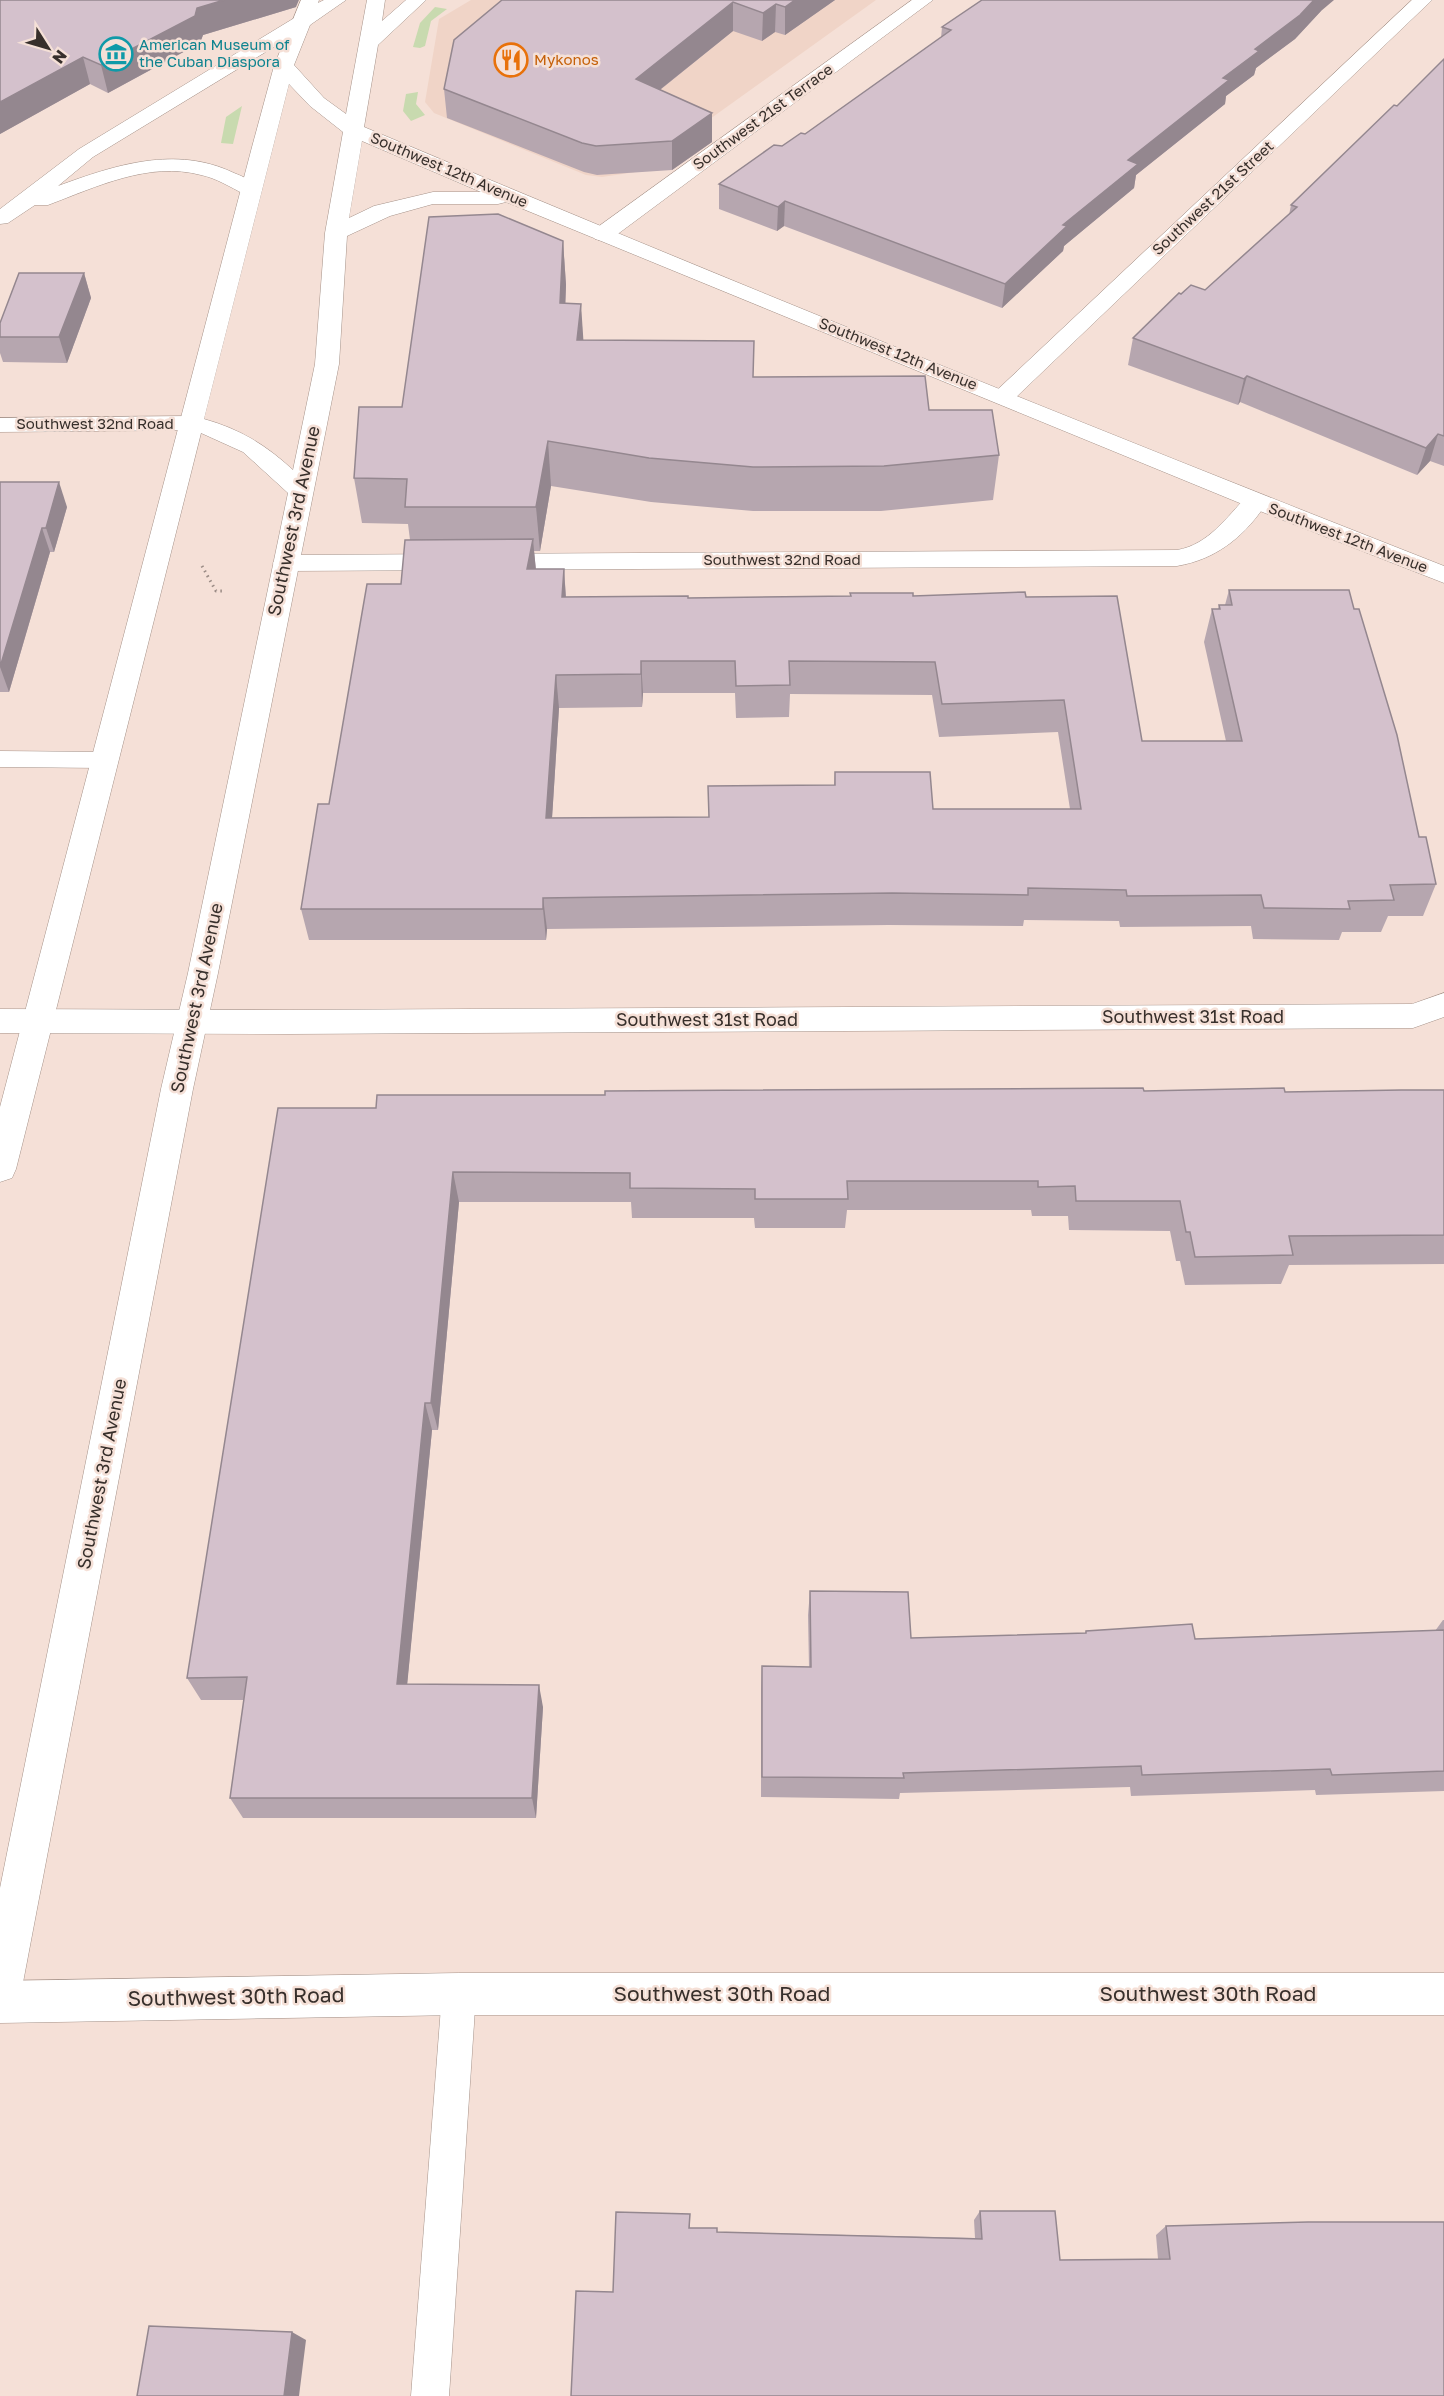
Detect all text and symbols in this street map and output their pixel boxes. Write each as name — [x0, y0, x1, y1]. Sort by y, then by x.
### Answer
north arrow — [18, 18, 78, 78]
place label: American Museum of the Cuban Diaspora — [139, 35, 290, 70]
museum icon: American Museum of the Cuban Diaspora — [98, 36, 134, 72]
restaurant icon: Mykonos — [493, 42, 529, 78]
text: N — [48, 46, 72, 68]
place label: Mykonos — [534, 50, 599, 68]
street label: Southwest 21st Terrace — [689, 59, 836, 173]
street label: Southwest 12th Avenue — [368, 128, 531, 211]
street label: Southwest 21st Street — [1148, 136, 1277, 258]
street label: Southwest 12th Avenue — [817, 313, 980, 393]
street label: Southwest 32nd Road — [16, 414, 174, 432]
street label: Southwest 3rd Avenue — [262, 424, 324, 618]
street label: Southwest 12th Avenue — [1266, 498, 1431, 576]
street label: Southwest 32nd Road — [703, 550, 861, 568]
street label: Southwest 3rd Avenue — [165, 901, 227, 1095]
street label: Southwest 31st Road — [1102, 1005, 1284, 1027]
street label: Southwest 31st Road — [616, 1008, 798, 1030]
street label: Southwest 3rd Avenue — [72, 1377, 130, 1571]
street label: Southwest 30th Road — [614, 1980, 830, 2006]
street label: Southwest 30th Road — [1100, 1980, 1316, 2006]
street label: Southwest 30th Road — [127, 1981, 345, 2011]

